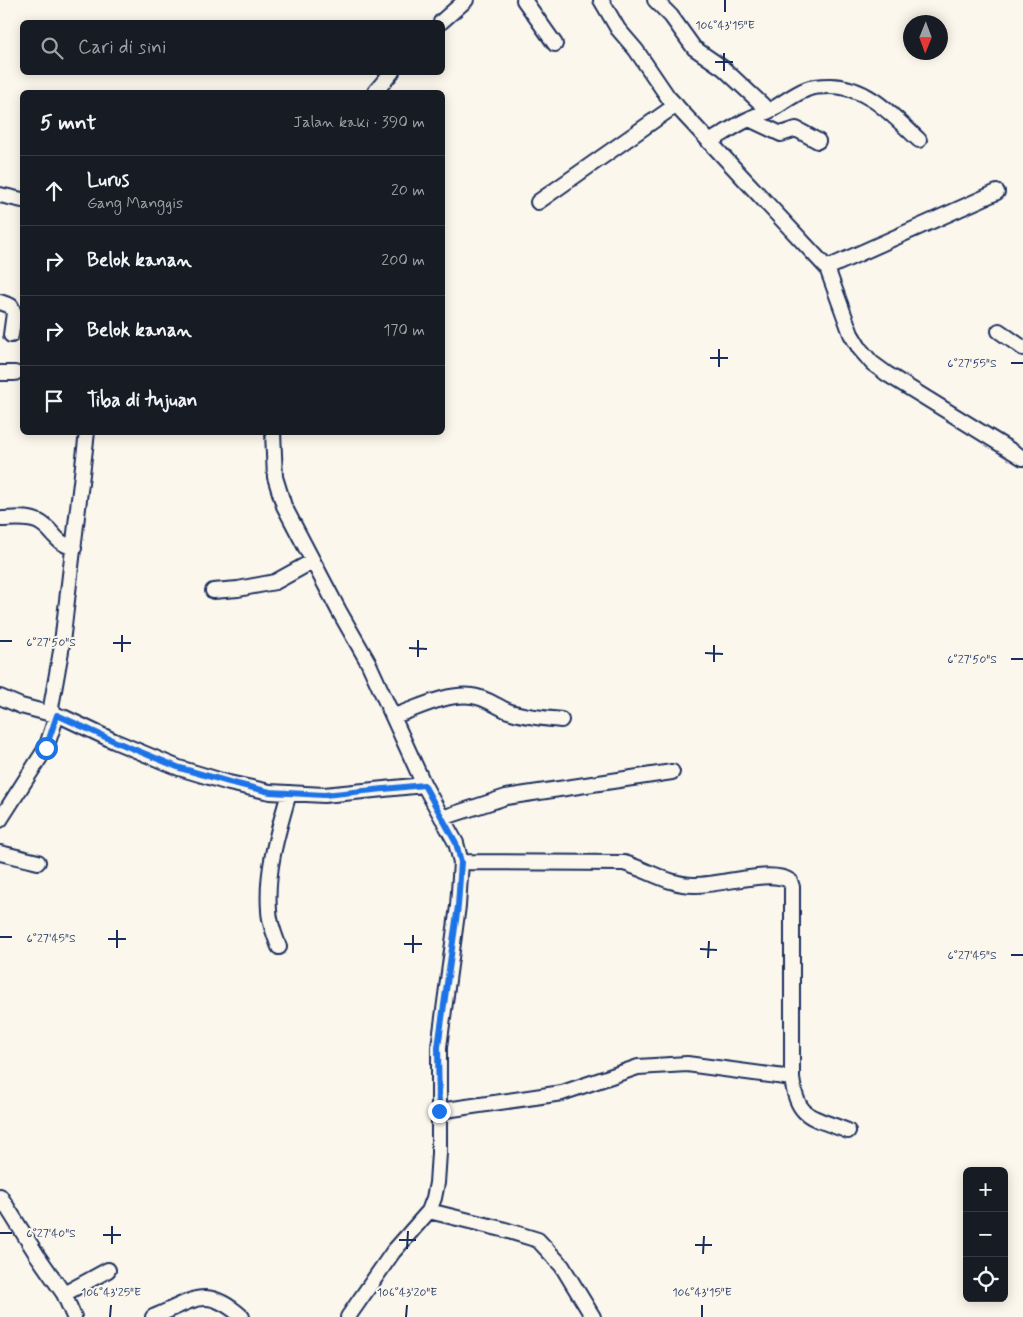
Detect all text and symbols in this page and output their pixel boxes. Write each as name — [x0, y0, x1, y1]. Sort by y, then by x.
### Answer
north arrow — [903, 15, 948, 60]
text: 106°43'15"E — [695, 18, 755, 34]
search box — [20, 20, 445, 75]
icon: search — [38, 34, 66, 62]
text: Cari di sini — [78, 35, 166, 60]
text: 5 mnt — [40, 109, 97, 137]
text: Jalan kaki · 390 m — [293, 112, 425, 133]
text: Lurus — [87, 168, 129, 193]
icon: ahead — [40, 177, 68, 205]
text: 20 m — [391, 180, 425, 201]
text: Gang Manggis — [87, 193, 183, 214]
icon: right — [40, 247, 68, 275]
text: Belok kanan — [87, 248, 192, 273]
text: 200 m — [381, 250, 425, 271]
icon: right — [40, 317, 68, 345]
text: Belok kanan — [87, 318, 192, 343]
text: 170 m — [383, 320, 425, 341]
text: 6°27'55"S — [947, 356, 997, 372]
icon: arrive — [40, 387, 68, 415]
text: Tiba di tujuan — [87, 388, 198, 413]
text: 6°27'50"S — [26, 635, 76, 651]
text: 6°27'50"S — [947, 652, 997, 668]
route start — [35, 737, 58, 760]
text: 6°27'45"S — [26, 931, 76, 947]
text: 6°27'45"S — [947, 948, 997, 964]
route end — [428, 1100, 451, 1123]
map controls — [963, 1167, 1008, 1302]
button: + — [963, 1167, 1008, 1212]
button: − — [963, 1212, 1008, 1257]
text: 6°27'40"S — [26, 1226, 76, 1242]
button: locate — [963, 1257, 1008, 1302]
text: 106°43'25"E — [81, 1285, 141, 1301]
text: 106°43'20"E — [377, 1285, 437, 1301]
text: 106°43'15"E — [672, 1285, 732, 1301]

